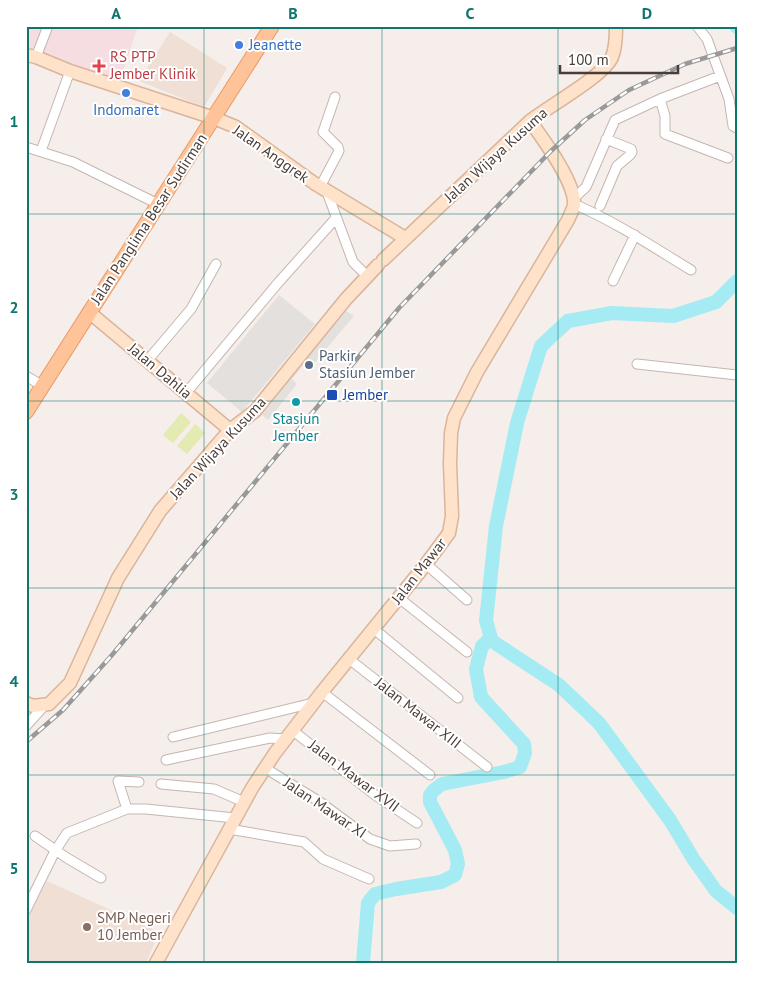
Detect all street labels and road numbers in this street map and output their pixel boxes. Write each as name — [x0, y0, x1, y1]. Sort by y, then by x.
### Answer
street label: Jalan Wijaya Kusuma — [439, 103, 551, 207]
street label: Jalan Anggrek — [229, 120, 314, 187]
street label: Jalan Panglima Besar Sudirman — [86, 130, 211, 308]
street label: Jalan Dahlia — [124, 338, 196, 403]
street label: Jalan Wijaya Kusuma — [165, 393, 270, 503]
street label: Jalan Mawar — [386, 534, 450, 608]
street label: Jalan Mawar XIII — [370, 672, 465, 752]
street label: Jalan Mawar XVII — [304, 735, 403, 816]
street label: Jalan Mawar XI — [279, 772, 370, 842]

